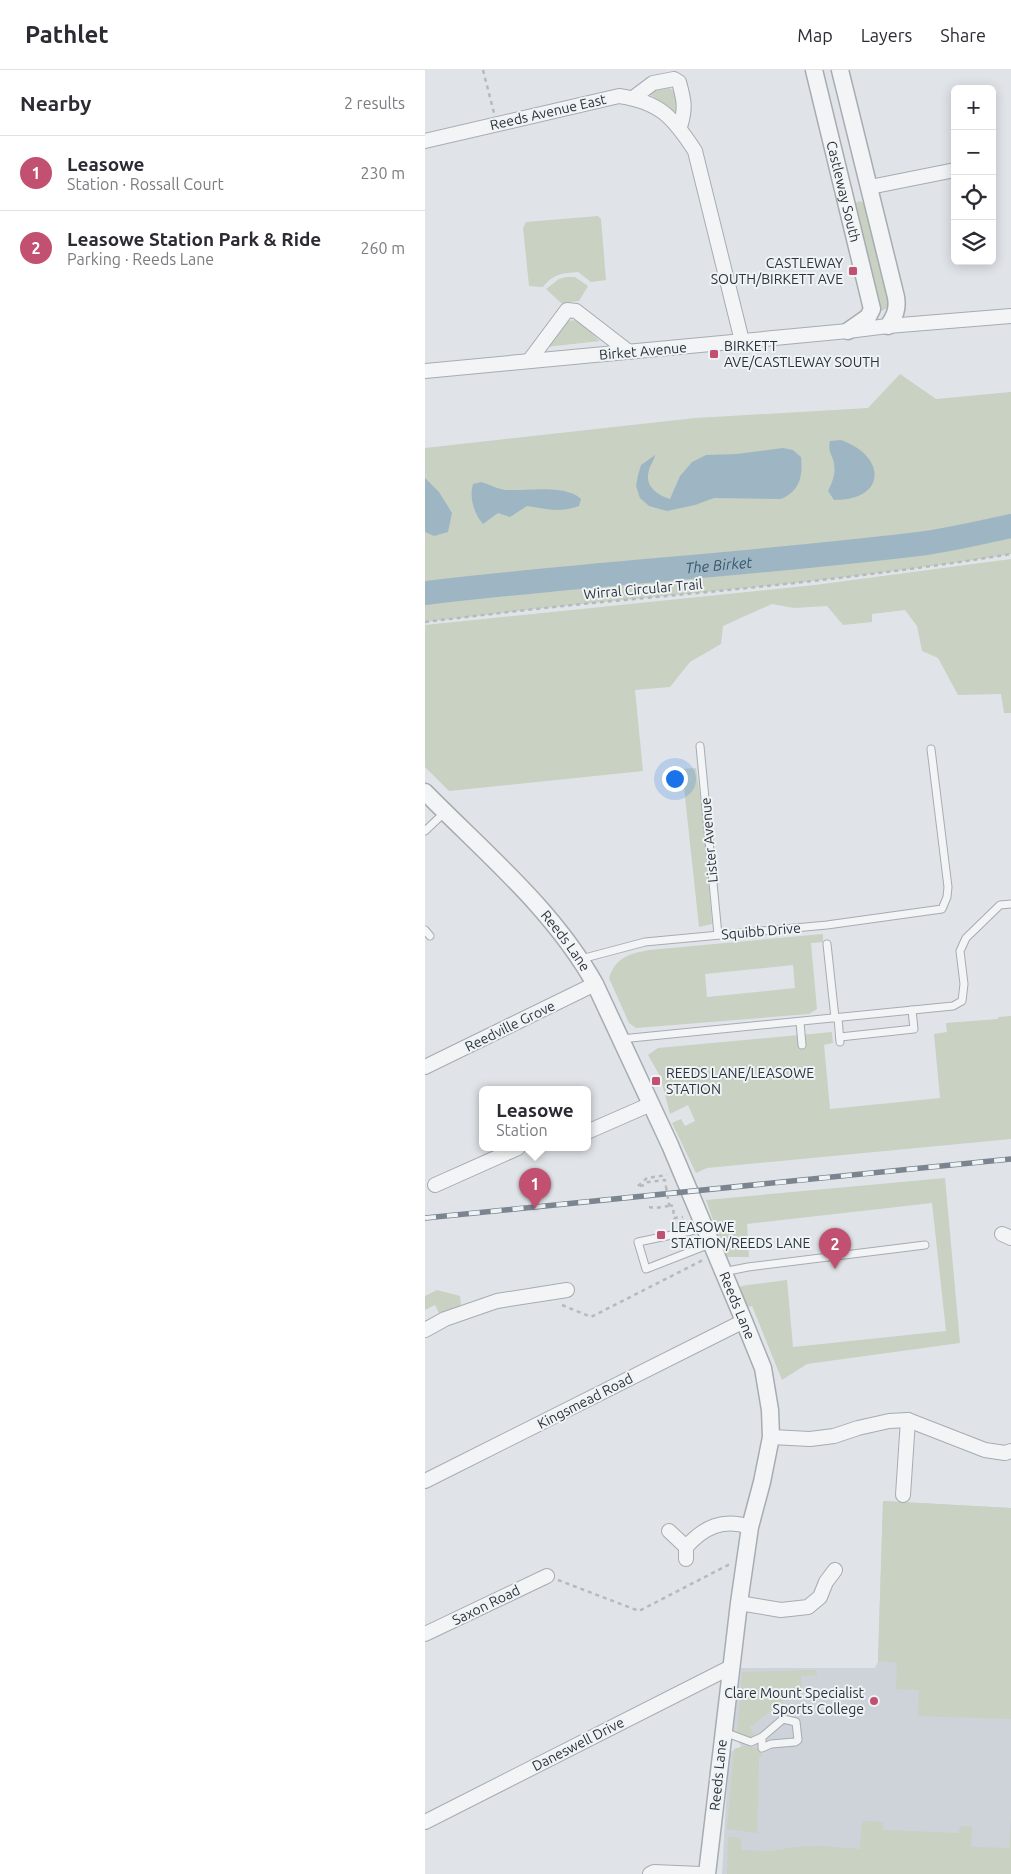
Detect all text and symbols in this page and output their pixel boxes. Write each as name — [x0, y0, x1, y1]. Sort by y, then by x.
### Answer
text: Pathlet — [25, 21, 109, 48]
text: Map — [797, 25, 833, 45]
text: Layers — [861, 25, 912, 45]
text: Share — [940, 25, 986, 45]
map controls — [951, 85, 996, 265]
button: + — [951, 85, 996, 130]
text: Nearby — [20, 91, 91, 115]
street label: Reeds Avenue East — [488, 91, 608, 133]
text: 2 results — [344, 94, 405, 112]
button: − — [951, 130, 996, 175]
street label: Castleway South — [823, 139, 864, 244]
text: Leasowe — [67, 153, 145, 175]
text: 1 — [31, 164, 41, 182]
text: 230 m — [360, 164, 405, 182]
text: Station · Rossall Court — [67, 175, 224, 193]
button: locate — [951, 175, 996, 220]
button: layers — [951, 220, 996, 265]
text: Leasowe Station Park & Ride — [67, 228, 321, 250]
text: 2 — [31, 239, 41, 257]
text: 260 m — [360, 239, 405, 257]
text: Parking · Reeds Lane — [67, 250, 214, 268]
place label: CASTLEWAY SOUTH/BIRKETT AVE — [711, 255, 843, 287]
marker: CASTLEWAY SOUTH/BIRKETT AVE — [847, 265, 859, 277]
place label: BIRKETT AVE/CASTLEWAY SOUTH — [724, 338, 880, 370]
street label: Birket Avenue — [598, 339, 688, 363]
marker: BIRKETT AVE/CASTLEWAY SOUTH — [708, 348, 720, 360]
water label: The Birket — [684, 553, 753, 576]
street label: Wirral Circular Trail — [583, 576, 703, 602]
your location — [662, 766, 688, 792]
street label: Lister Avenue — [697, 797, 721, 883]
street label: Reeds Lane — [538, 907, 593, 974]
street label: Squibb Drive — [721, 920, 801, 942]
street label: Reedville Grove — [462, 997, 558, 1055]
place label: REEDS LANE/LEASOWE STATION — [666, 1065, 814, 1097]
marker: REEDS LANE/LEASOWE STATION — [650, 1075, 662, 1087]
popup — [479, 1086, 591, 1151]
text: Leasowe — [496, 1099, 574, 1121]
text: Station — [496, 1121, 548, 1139]
pin: 1 — [519, 1168, 551, 1209]
place label: LEASOWE STATION/REEDS LANE — [671, 1219, 811, 1251]
pin: 2 — [819, 1228, 851, 1269]
marker: LEASOWE STATION/REEDS LANE — [655, 1229, 667, 1241]
street label: Reeds Lane — [716, 1269, 759, 1342]
street label: Kingsmead Road — [535, 1370, 635, 1432]
street label: Saxon Road — [450, 1582, 522, 1628]
place label: Clare Mount Specialist Sports College — [724, 1685, 864, 1717]
marker: Clare Mount Specialist Sports College — [868, 1695, 880, 1707]
street label: Daneswell Drive — [529, 1714, 627, 1774]
street label: Reeds Lane — [706, 1739, 730, 1811]

